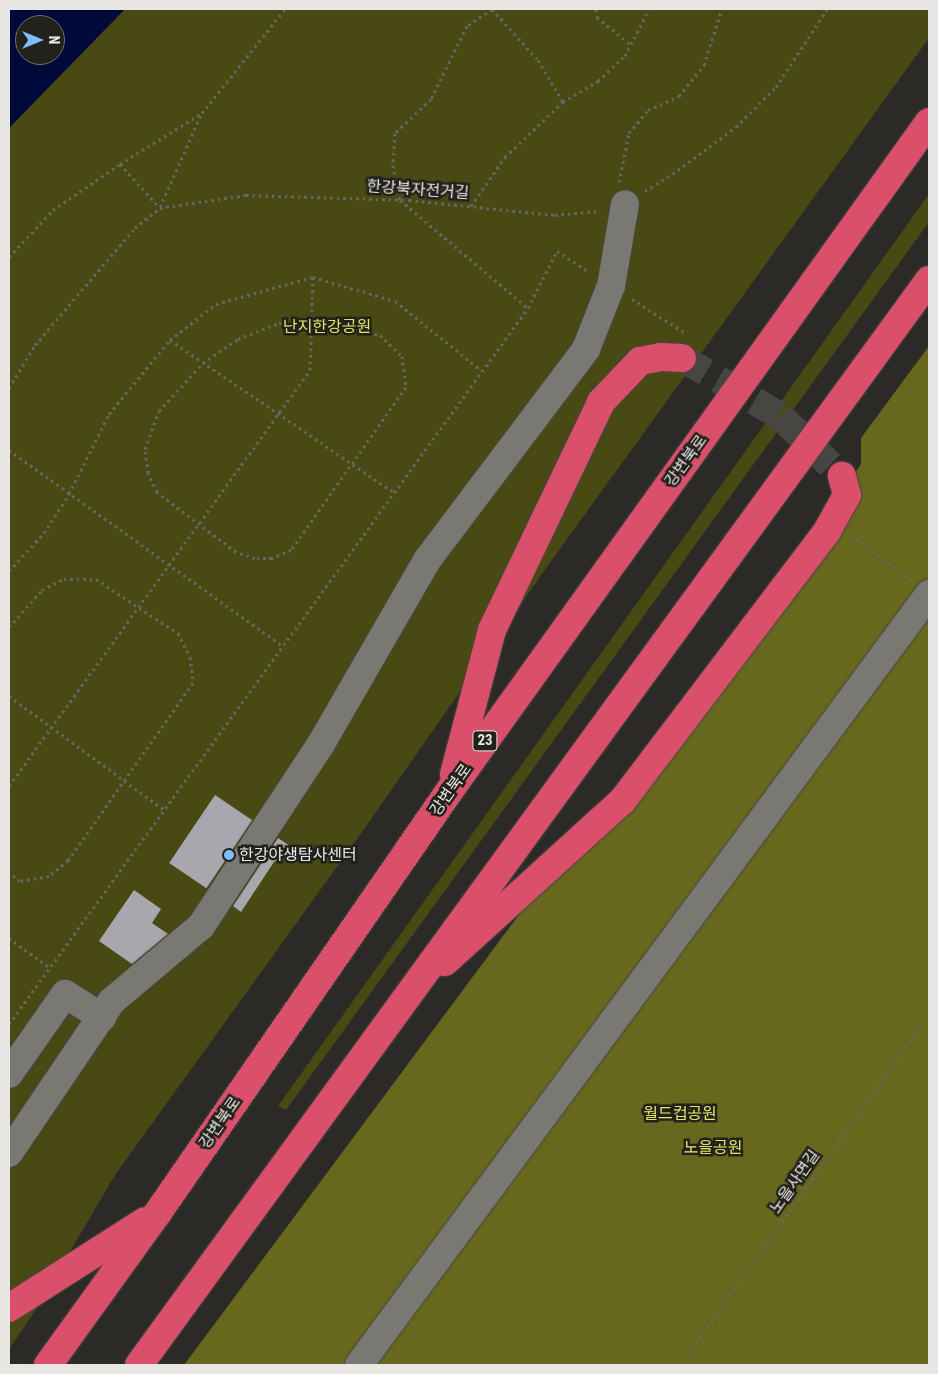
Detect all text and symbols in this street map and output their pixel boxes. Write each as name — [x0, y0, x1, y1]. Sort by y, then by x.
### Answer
north arrow — [15, 15, 65, 65]
text: N — [46, 36, 62, 44]
street label: 한강북자전거길 — [366, 177, 470, 203]
park label: 난지한강공원 — [283, 317, 371, 337]
street label: 강변북로 — [661, 432, 711, 490]
road number: 23 — [471, 728, 499, 754]
street label: 강변북로 — [426, 760, 476, 820]
place label: 한강야생탐사센터 — [239, 845, 357, 865]
marker: 한강야생탐사센터 — [223, 849, 235, 861]
street label: 강변북로 — [195, 1093, 245, 1153]
park label: 월드컵공원 — [643, 1104, 717, 1124]
park label: 노을공원 — [684, 1138, 742, 1158]
street label: 노을사면길 — [766, 1146, 824, 1218]

